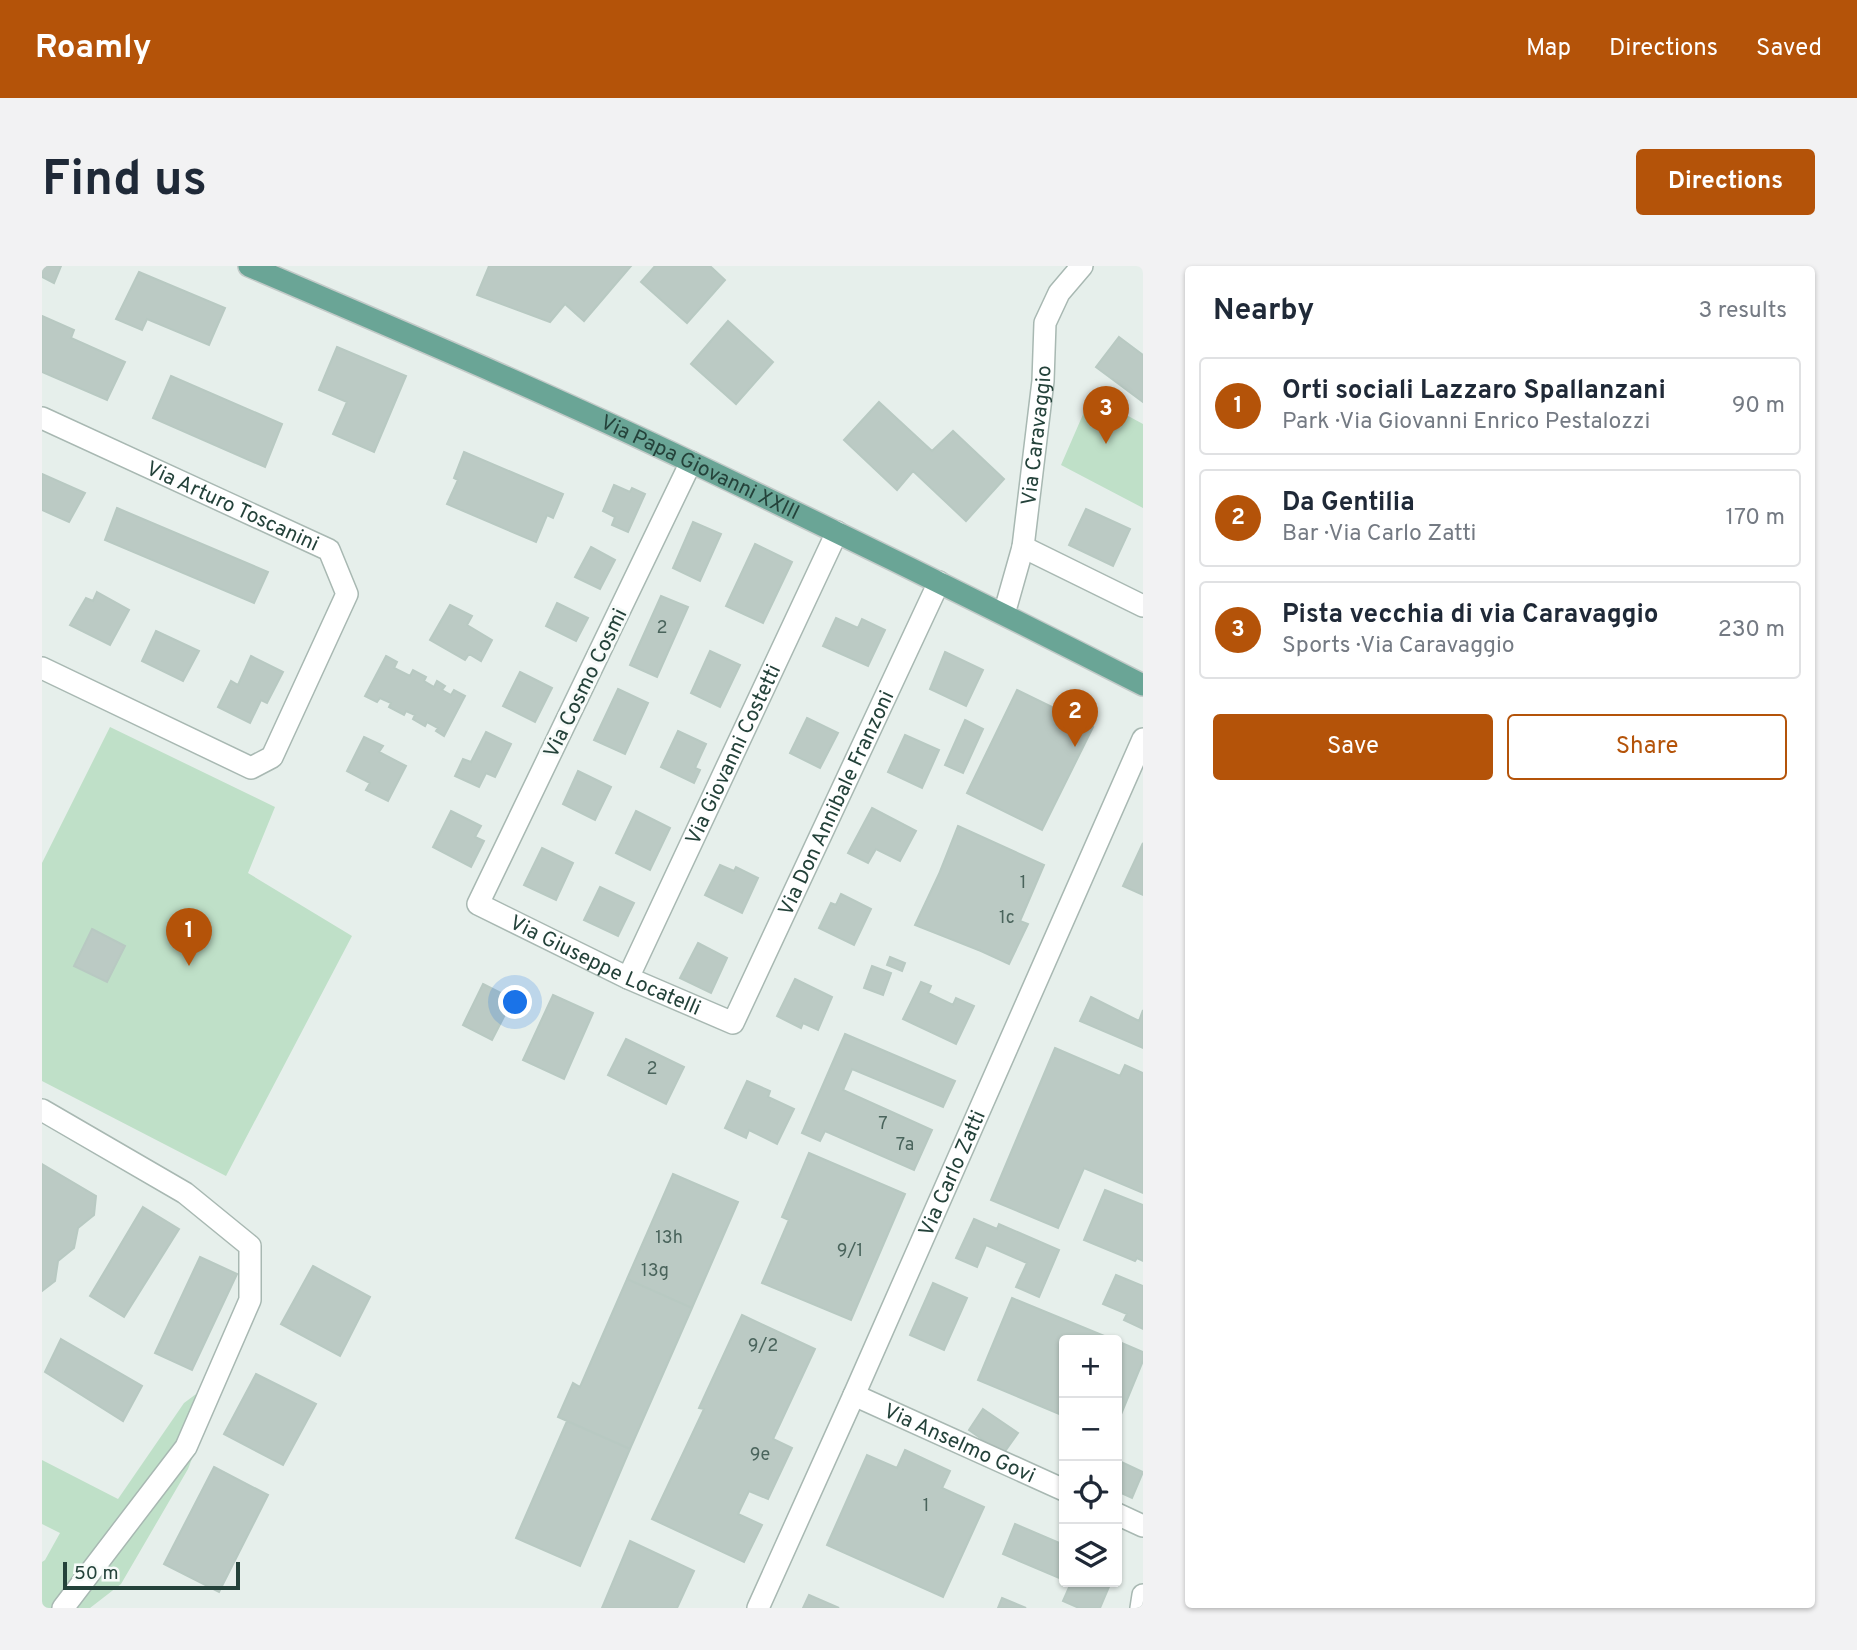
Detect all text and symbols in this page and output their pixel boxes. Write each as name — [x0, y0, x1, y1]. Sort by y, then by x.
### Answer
text: Roamly — [35, 28, 151, 70]
text: Map — [1526, 34, 1571, 64]
text: Directions — [1609, 34, 1718, 64]
text: Saved — [1756, 34, 1822, 64]
button: Directions — [1636, 149, 1815, 215]
text: Find us — [42, 151, 207, 213]
text: Nearby — [1213, 293, 1314, 330]
text: 3 results — [1698, 297, 1787, 326]
street label: Via Caravaggio — [1016, 365, 1059, 507]
text: Orti sociali Lazzaro Spallanzani — [1282, 375, 1666, 408]
pin: 3 — [1083, 386, 1129, 444]
text: 1 — [1233, 392, 1243, 421]
text: 90 m — [1732, 392, 1785, 421]
text: Park · Via Giovanni Enrico Pestalozzi — [1282, 408, 1650, 437]
street label: Via Papa Giovanni XXIII — [596, 409, 804, 527]
street label: Via Arturo Toscanini — [141, 456, 323, 559]
text: Da Gentilia — [1282, 487, 1415, 520]
text: 2 — [1231, 504, 1245, 533]
text: 170 m — [1726, 504, 1785, 533]
text: Bar · Via Carlo Zatti — [1282, 520, 1476, 549]
text: Pista vecchia di via Caravaggio — [1282, 599, 1659, 632]
street label: Via Cosmo Cosmi — [538, 604, 634, 763]
text: 3 — [1231, 616, 1245, 645]
text: 230 m — [1718, 616, 1785, 645]
house number: 2 — [656, 617, 668, 640]
text: Sports · Via Caravaggio — [1282, 632, 1515, 661]
street label: Via Giovanni Costetti — [680, 660, 788, 850]
street label: Via Don Annibale Franzoni — [773, 687, 901, 921]
pin: 2 — [1052, 689, 1098, 747]
button: Save — [1213, 714, 1493, 780]
button: Share — [1507, 714, 1787, 780]
house number: 1 — [1020, 872, 1026, 895]
house number: 1c — [999, 907, 1015, 930]
pin: 1 — [166, 908, 212, 966]
street label: Via Giuseppe Locatelli — [505, 910, 705, 1023]
your location — [498, 985, 532, 1019]
house number: 2 — [646, 1058, 658, 1081]
street label: Via Carlo Zatti — [913, 1107, 993, 1241]
house number: 7 — [878, 1113, 888, 1136]
house number: 7a — [896, 1134, 914, 1157]
house number: 13h — [655, 1227, 683, 1250]
house number: 9/1 — [837, 1240, 863, 1263]
house number: 13g — [641, 1260, 669, 1283]
house number: 9/2 — [748, 1335, 778, 1358]
map controls — [1059, 1335, 1122, 1587]
button: + — [1059, 1335, 1122, 1398]
street label: Via Anselmo Govi — [879, 1398, 1039, 1490]
button: − — [1059, 1398, 1122, 1461]
house number: 9e — [750, 1444, 770, 1467]
button: locate — [1059, 1461, 1122, 1524]
house number: 1 — [923, 1495, 929, 1518]
button: layers — [1059, 1524, 1122, 1587]
scale bar — [63, 1559, 240, 1591]
text: 50 m — [74, 1562, 119, 1586]

